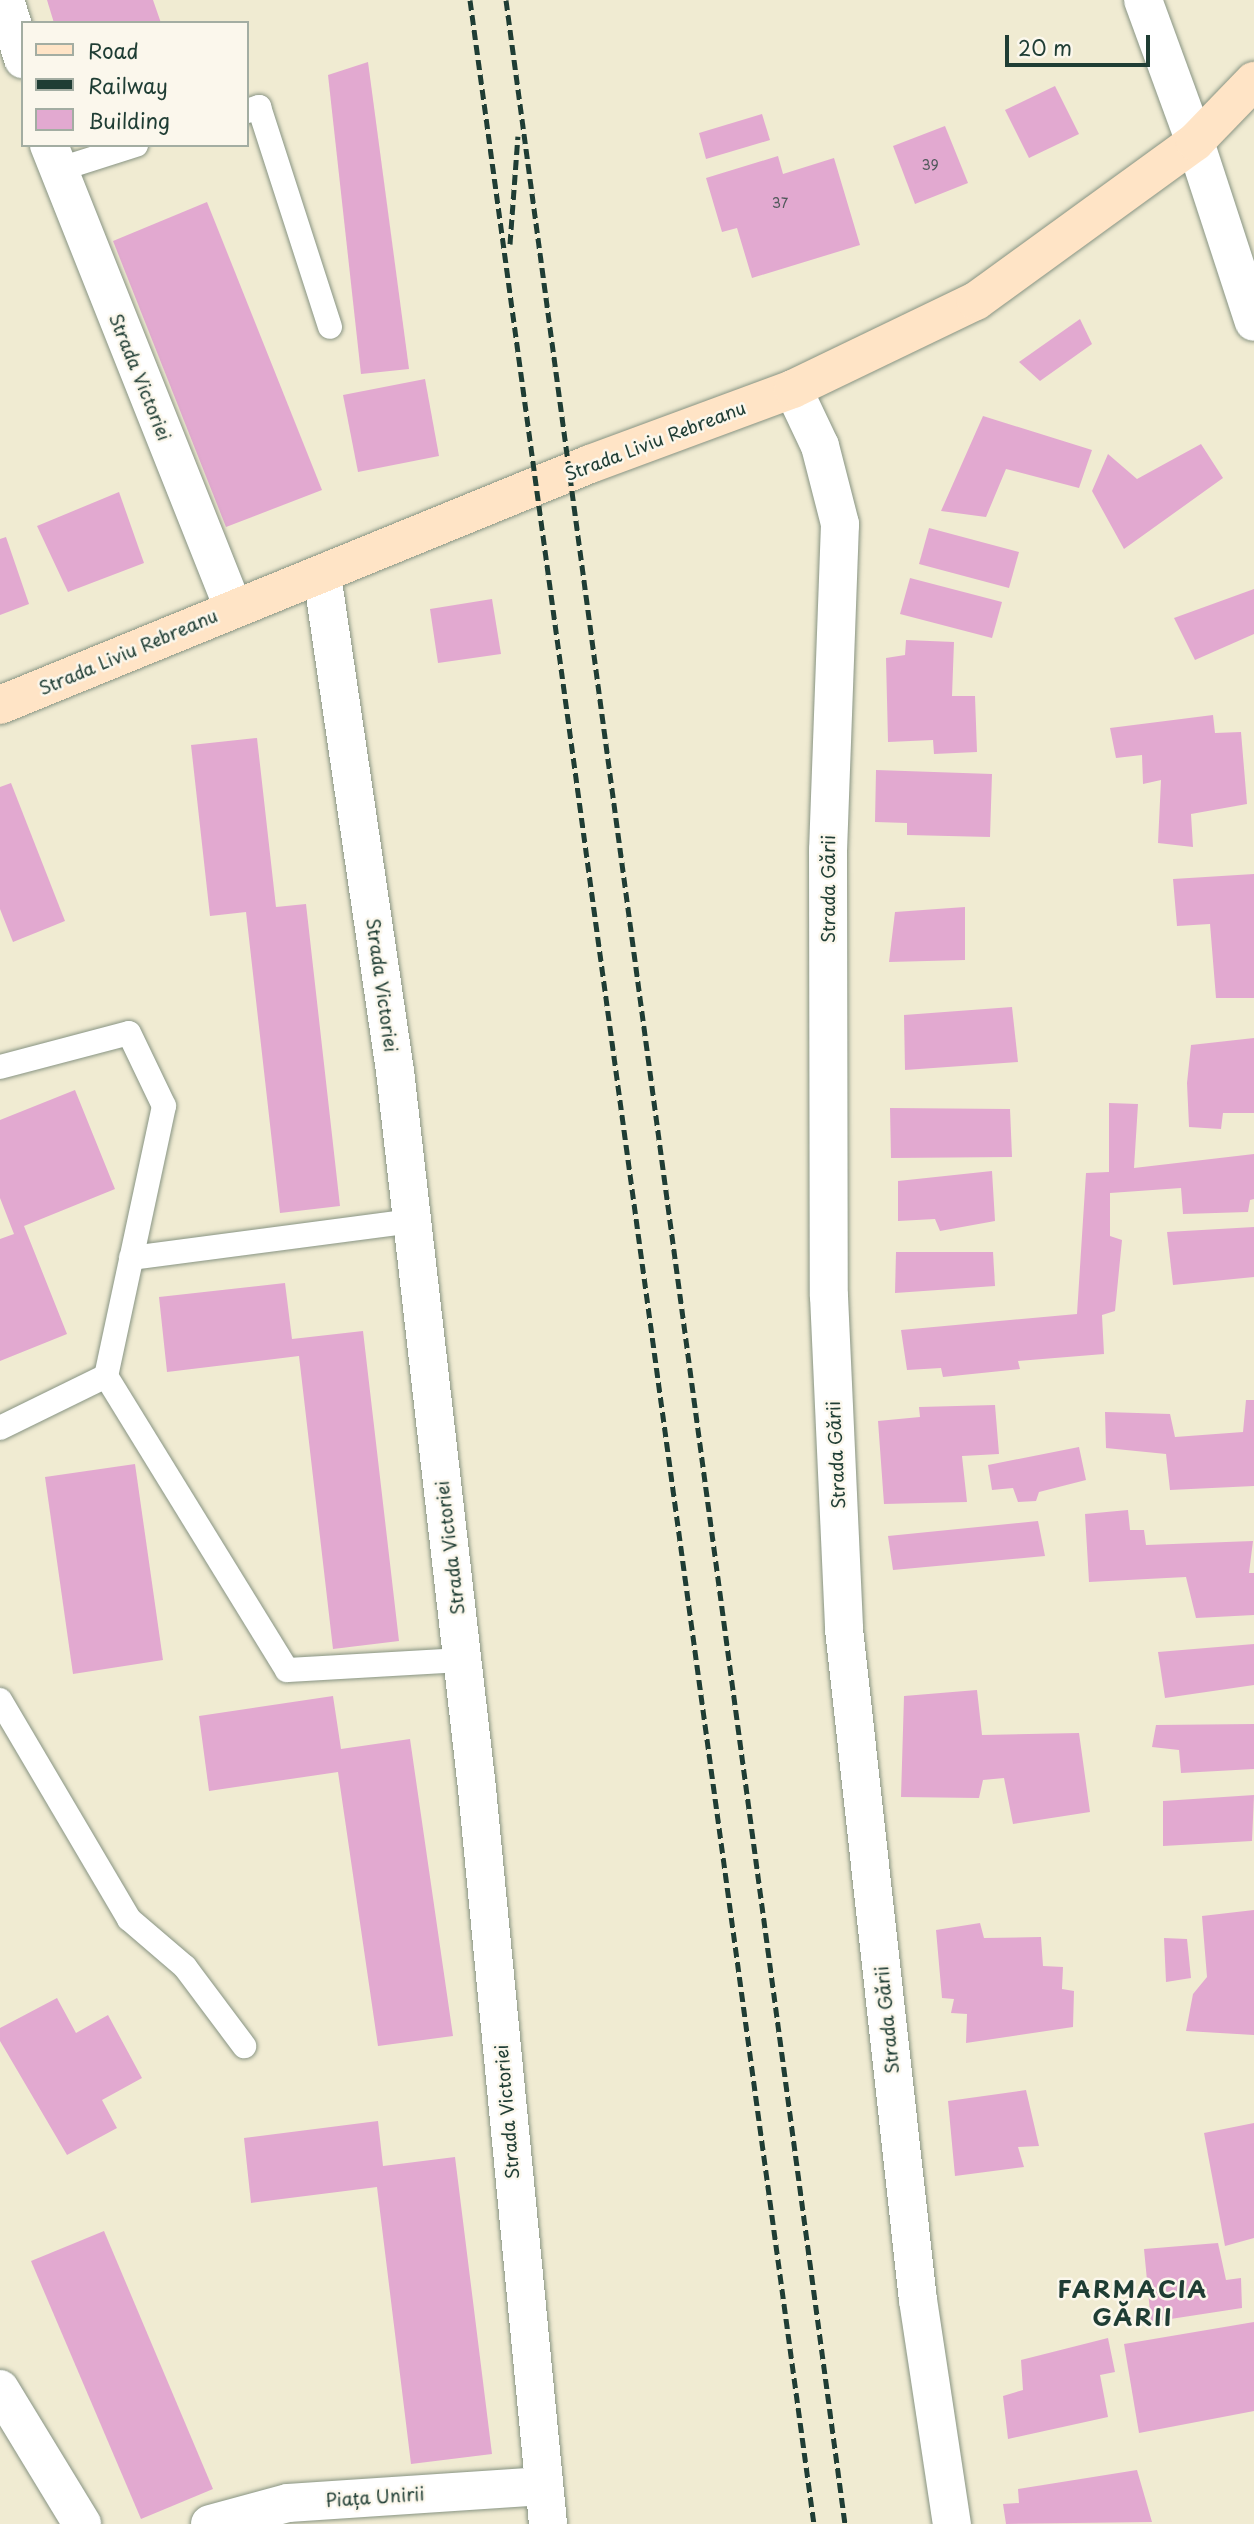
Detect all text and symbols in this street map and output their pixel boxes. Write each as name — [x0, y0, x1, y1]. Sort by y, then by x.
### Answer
legend — [21, 21, 248, 147]
scale bar — [1009, 21, 1154, 65]
text: 20 m — [1018, 31, 1072, 63]
text: Road — [88, 34, 139, 66]
text: Railway — [88, 69, 168, 101]
text: Building — [88, 104, 170, 136]
house number: 39 — [921, 157, 939, 173]
house number: 37 — [772, 195, 788, 211]
street label: Strada Victoriei — [105, 310, 175, 444]
street label: Strada Liviu Rebreanu — [562, 397, 748, 485]
street label: Strada Liviu Rebreanu — [36, 605, 220, 699]
street label: Strada Gării — [817, 835, 839, 943]
street label: Strada Victoriei — [362, 916, 402, 1054]
street label: Strada Gării — [822, 1400, 850, 1510]
street label: Strada Victoriei — [431, 1479, 469, 1617]
street label: Strada Gării — [871, 1965, 903, 2075]
street label: Strada Victoriei — [490, 2043, 524, 2181]
district label: FARMACIA GĂRII — [1059, 2275, 1207, 2331]
street label: Piața Unirii — [324, 2483, 426, 2511]

